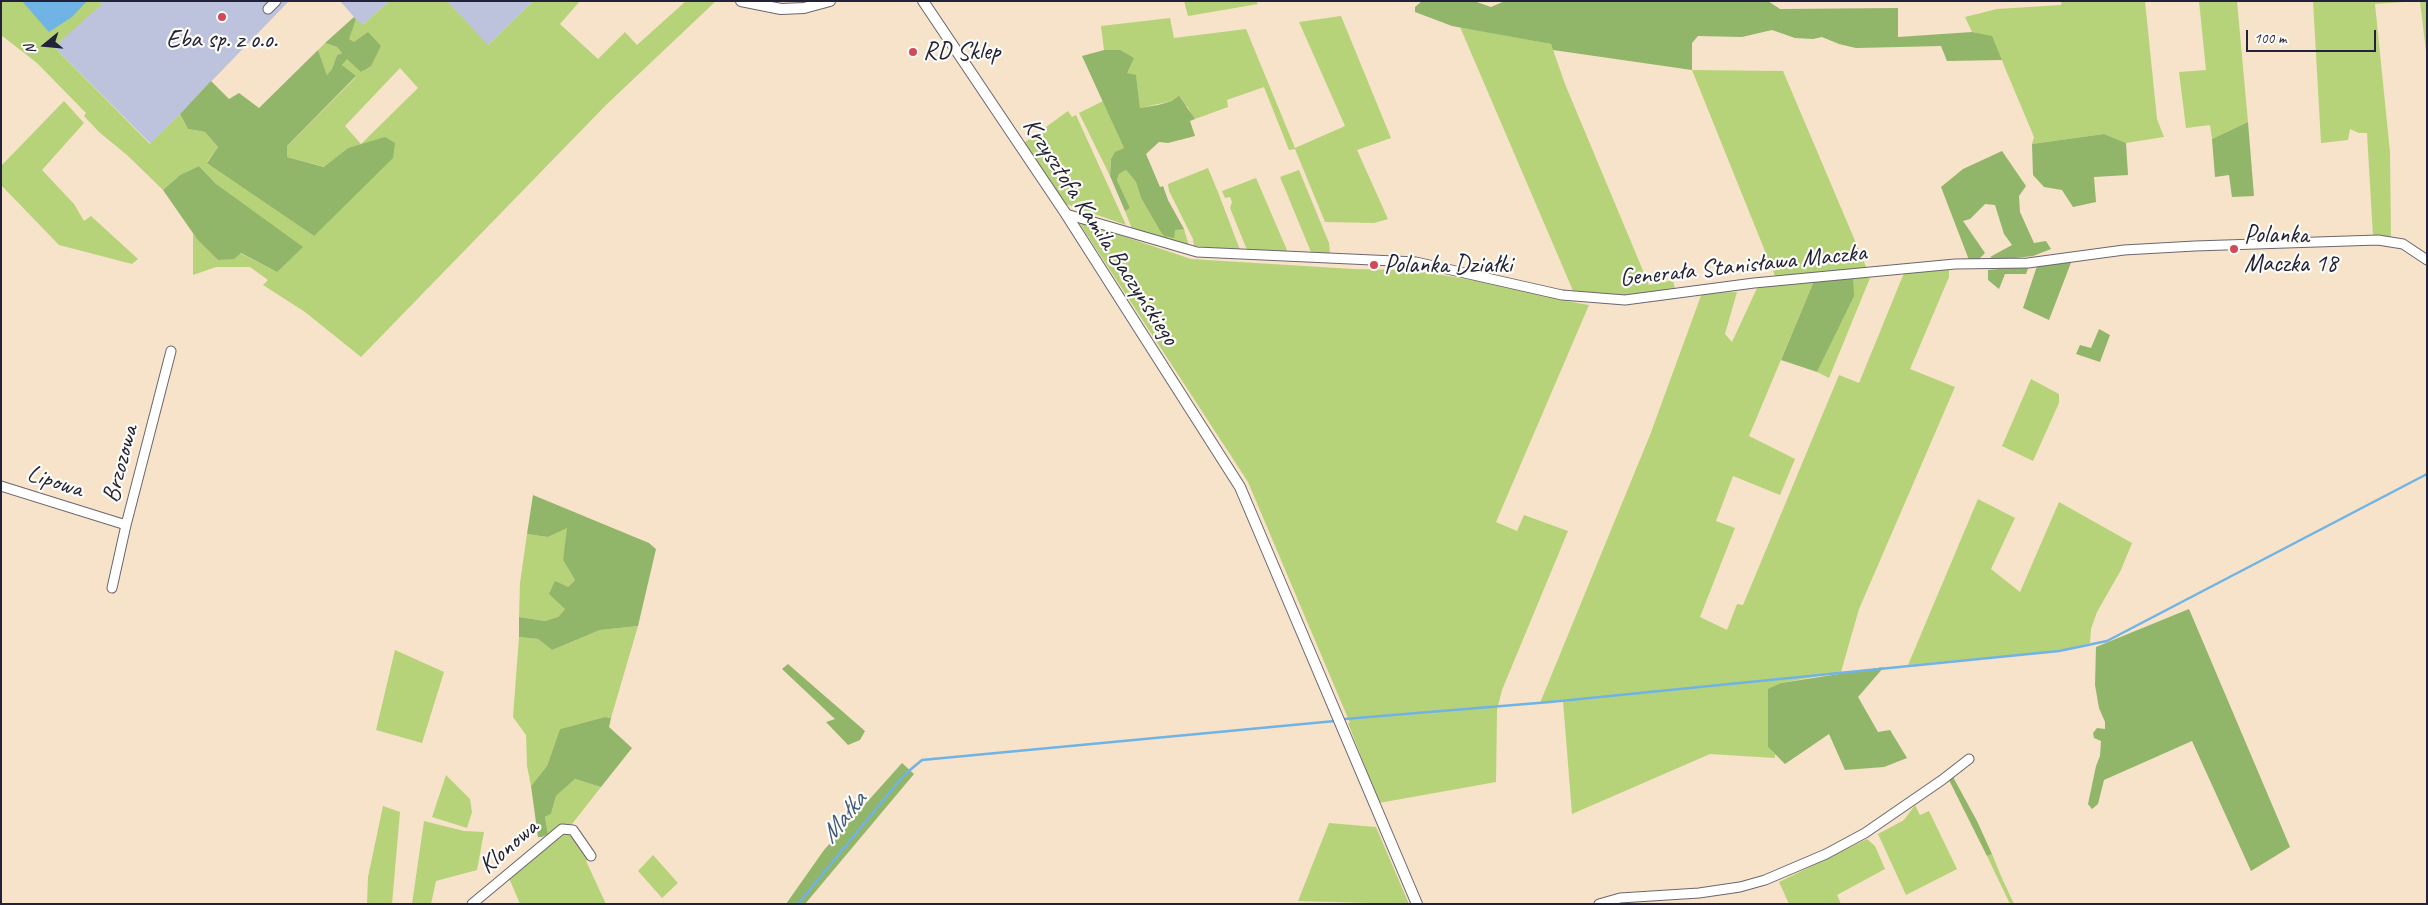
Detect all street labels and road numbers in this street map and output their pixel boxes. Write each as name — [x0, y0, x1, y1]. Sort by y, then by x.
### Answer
street label: Krzysztofa Kamila Baczyńskiego — [1015, 113, 1185, 351]
street label: Generała Stanisława Maczka — [1618, 238, 1868, 294]
street label: Brzozowa — [96, 422, 146, 506]
street label: Lipowa — [23, 459, 87, 505]
street label: Klonowa — [473, 813, 545, 881]

